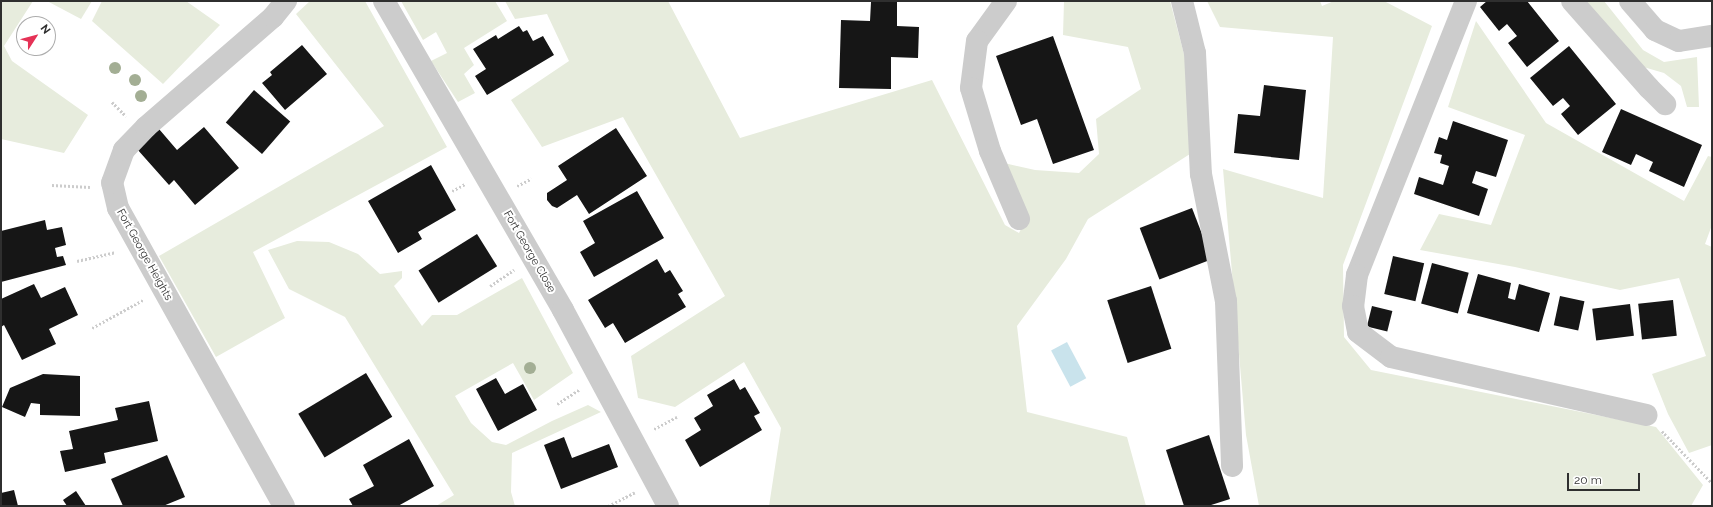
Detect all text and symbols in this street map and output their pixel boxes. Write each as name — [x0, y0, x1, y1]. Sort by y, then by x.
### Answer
north arrow — [16, 16, 56, 56]
text: N — [38, 22, 53, 36]
street label: Fort George Heights — [113, 207, 175, 303]
street label: Fort George Close — [500, 209, 558, 295]
scale bar — [1569, 465, 1642, 491]
text: 20 m — [1574, 473, 1602, 487]

